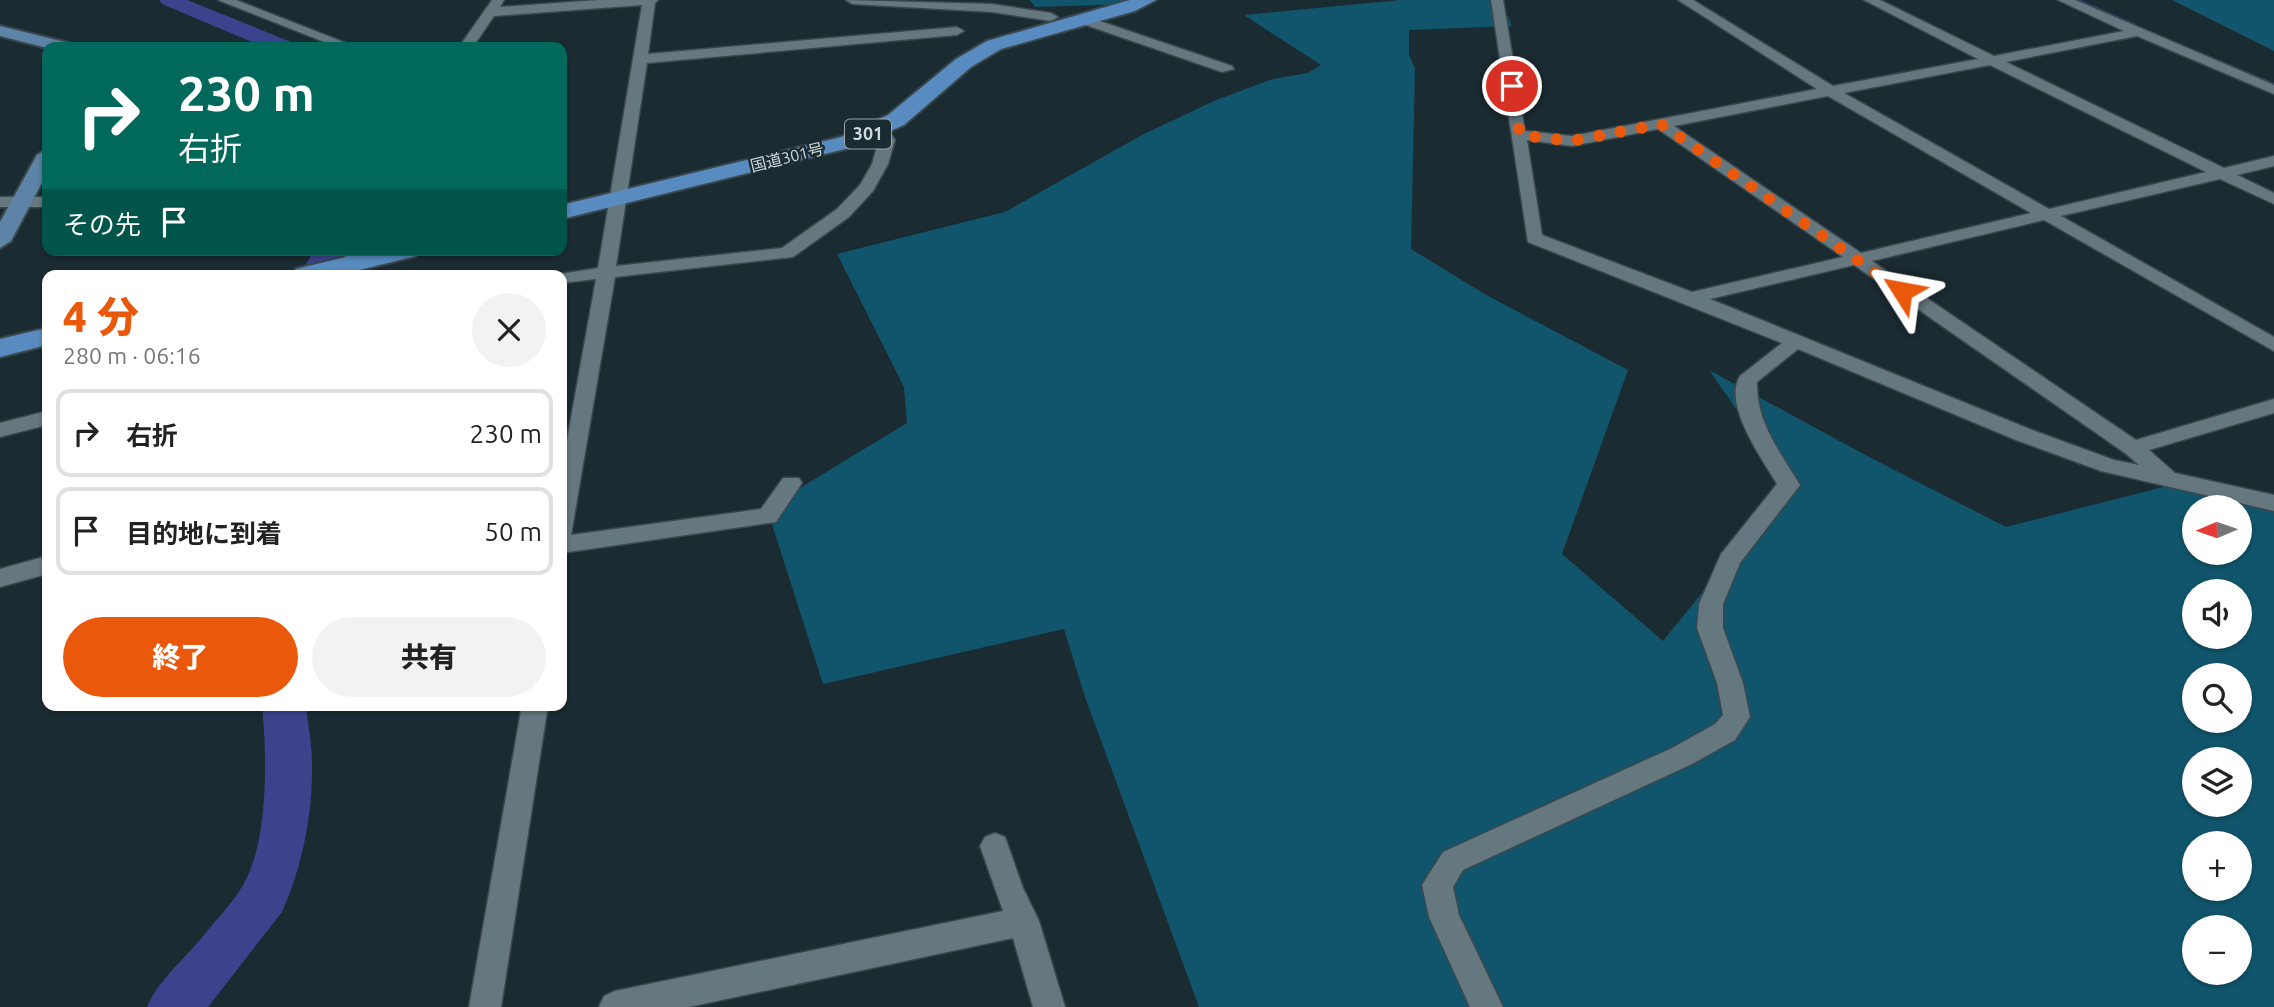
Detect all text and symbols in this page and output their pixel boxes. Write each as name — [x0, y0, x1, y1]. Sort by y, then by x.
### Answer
pin — [1482, 56, 1542, 116]
text: 230 m — [178, 65, 315, 120]
icon: arrive — [1493, 67, 1531, 105]
icon: right — [63, 70, 154, 161]
road number: 301 — [845, 119, 891, 148]
text: 右折 — [178, 130, 242, 166]
street label: 国道301号 — [748, 139, 826, 175]
icon: arrive — [155, 203, 193, 241]
text: その先 — [63, 210, 141, 239]
position arrow — [1865, 254, 1939, 328]
text: 4 分 — [63, 293, 139, 340]
button: close — [472, 293, 546, 367]
text: 280 m · 06:16 — [63, 343, 201, 368]
icon: right — [67, 414, 105, 452]
text: 230 m — [470, 419, 542, 448]
text: 右折 — [126, 421, 178, 450]
north arrow — [2182, 495, 2252, 565]
map controls — [2182, 495, 2252, 985]
icon: arrive — [67, 512, 105, 550]
text: 50 m — [484, 517, 542, 546]
text: 目的地に到着 — [126, 519, 282, 548]
button: sound — [2182, 579, 2252, 649]
button: 終了 — [63, 617, 298, 697]
button: 共有 — [312, 617, 546, 697]
button: search — [2182, 663, 2252, 733]
button: layers — [2182, 747, 2252, 817]
button: + — [2182, 831, 2252, 901]
button: − — [2182, 915, 2252, 985]

